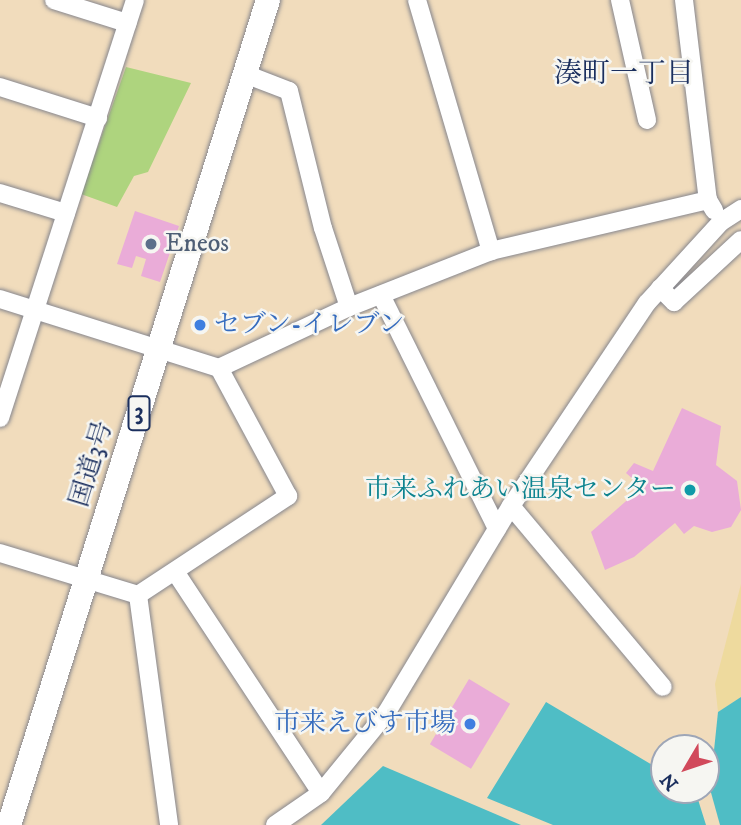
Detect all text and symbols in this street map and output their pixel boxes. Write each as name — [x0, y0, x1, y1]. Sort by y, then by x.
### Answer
district label: 湊町一丁目 — [554, 57, 694, 91]
place label: Eneos — [165, 228, 229, 260]
marker: Eneos — [143, 236, 159, 252]
place label: セブン-イレブン — [214, 309, 407, 341]
marker: セブン-イレブン — [192, 317, 208, 333]
road number: 3 — [127, 392, 151, 434]
street label: 国道3号 — [64, 418, 120, 510]
place label: 市来ふれあい温泉センター — [364, 474, 676, 506]
marker: 市来ふれあい温泉センター — [682, 482, 698, 498]
place label: 市来えびす市場 — [274, 708, 456, 740]
marker: 市来えびす市場 — [462, 716, 478, 732]
north arrow — [650, 734, 720, 804]
text: N — [656, 768, 684, 795]

